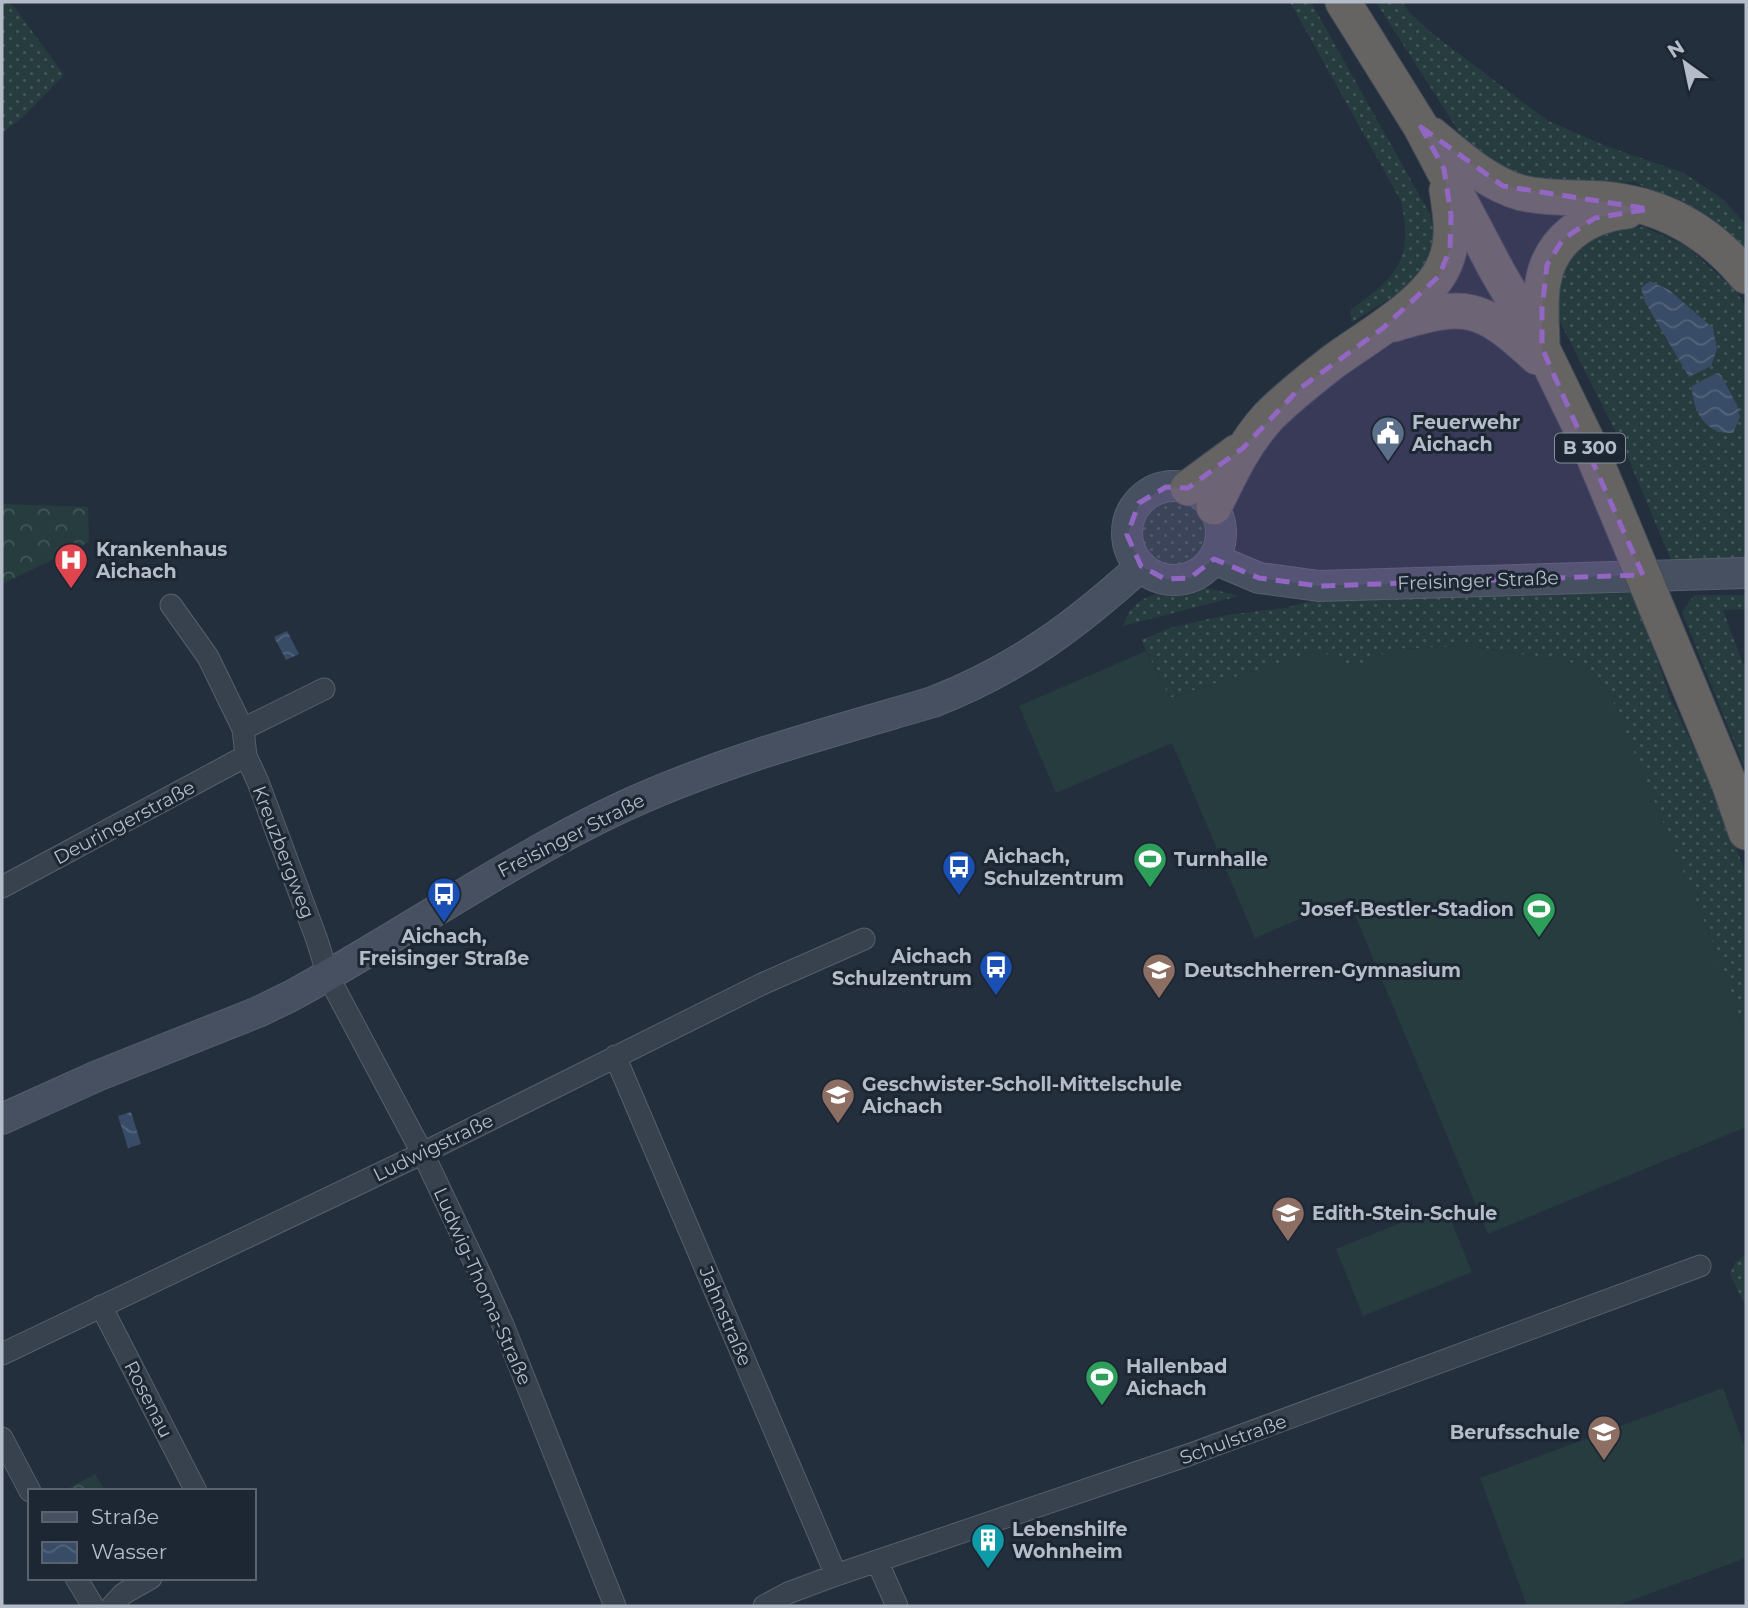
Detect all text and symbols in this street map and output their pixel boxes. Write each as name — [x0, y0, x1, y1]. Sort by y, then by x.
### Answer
north arrow — [1650, 28, 1720, 98]
text: N — [1663, 35, 1689, 63]
place label: Feuerwehr Aichach — [1411, 411, 1520, 456]
public building icon: Feuerwehr Aichach — [1369, 414, 1407, 463]
road number: B 300 — [1555, 434, 1625, 462]
place label: Krankenhaus Aichach — [95, 538, 227, 583]
hospital icon: Krankenhaus Aichach — [52, 541, 90, 590]
street label: Freisinger Straße — [1397, 566, 1559, 595]
street label: Deuringerstraße — [50, 776, 199, 869]
street label: Kreuzbergweg — [248, 783, 319, 922]
street label: Freisinger Straße — [494, 788, 649, 882]
sports icon: Turnhalle — [1131, 840, 1169, 889]
place label: Aichach, Schulzentrum — [983, 845, 1124, 890]
bus stop icon: Aichach, Schulzentrum — [940, 848, 978, 897]
place label: Turnhalle — [1174, 848, 1268, 871]
bus stop icon: Aichach, Freisinger Straße — [425, 875, 463, 924]
sports icon: Josef-Bestler-Stadion — [1520, 890, 1558, 939]
place label: Josef-Bestler-Stadion — [1300, 898, 1514, 921]
place label: Aichach, Freisinger Straße — [359, 925, 529, 970]
place label: Aichach Schulzentrum — [832, 945, 972, 990]
bus stop icon: Aichach Schulzentrum — [977, 948, 1015, 997]
school or university icon: Deutschherren-Gymnasium — [1140, 951, 1178, 1000]
place label: Deutschherren-Gymnasium — [1184, 959, 1461, 982]
place label: Geschwister-Scholl-Mittelschule Aichach — [861, 1073, 1182, 1118]
school or university icon: Geschwister-Scholl-Mittelschule Aichach — [819, 1076, 857, 1125]
street label: Ludwigstraße — [369, 1108, 497, 1186]
street label: Ludwig-Thoma-Straße — [429, 1184, 537, 1389]
school or university icon: Edith-Stein-Schule — [1269, 1194, 1307, 1243]
place label: Edith-Stein-Schule — [1312, 1202, 1497, 1225]
street label: Jahnstraße — [694, 1262, 757, 1369]
place label: Hallenbad Aichach — [1125, 1355, 1228, 1400]
street label: Rosenau — [119, 1357, 178, 1442]
sports icon: Hallenbad Aichach — [1083, 1358, 1121, 1407]
street label: Schulstraße — [1177, 1409, 1290, 1469]
school or university icon: Berufsschule — [1585, 1413, 1623, 1462]
place label: Berufsschule — [1450, 1421, 1580, 1444]
legend — [28, 1489, 256, 1580]
text: Straße — [91, 1504, 159, 1529]
place label: Lebenshilfe Wohnheim — [1012, 1518, 1128, 1563]
building icon: Lebenshilfe Wohnheim — [969, 1521, 1007, 1570]
text: Wasser — [91, 1539, 167, 1564]

